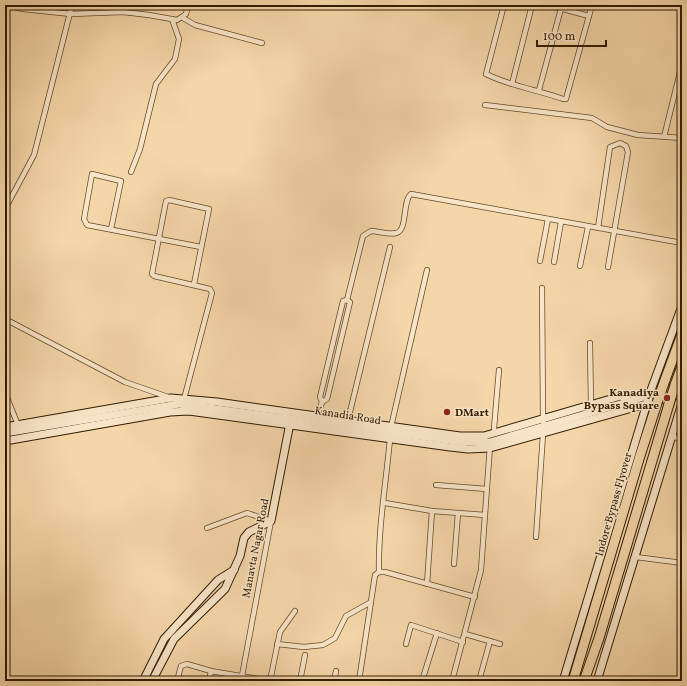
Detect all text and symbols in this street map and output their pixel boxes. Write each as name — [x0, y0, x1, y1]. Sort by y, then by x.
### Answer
scale bar — [537, 22, 606, 48]
text: 100 m — [543, 29, 576, 45]
place label: Kanadiya Bypass Square — [584, 386, 659, 414]
marker: Kanadiya Bypass Square — [662, 393, 672, 403]
street label: Kanadia Road — [313, 404, 382, 429]
place label: DMart — [455, 406, 489, 421]
marker: DMart — [442, 407, 452, 417]
street label: Indore Bypass Flyover — [592, 450, 637, 558]
street label: Manavta Nagar Road — [239, 497, 273, 599]

